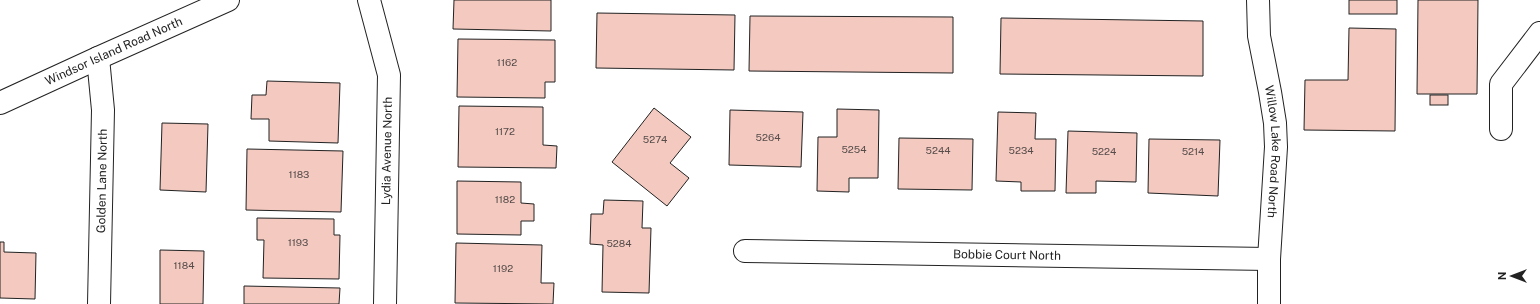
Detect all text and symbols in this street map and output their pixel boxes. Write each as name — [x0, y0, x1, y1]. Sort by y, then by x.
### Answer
street label: Windsor Island Road North — [43, 14, 185, 88]
house number: 1162 — [497, 56, 517, 68]
street label: Willow Lake Road North — [1262, 84, 1283, 218]
street label: Lydia Avenue North — [379, 97, 395, 205]
house number: 1172 — [495, 125, 515, 137]
street label: Golden Lane North — [94, 129, 110, 233]
house number: 5264 — [756, 131, 780, 143]
house number: 5274 — [643, 133, 667, 145]
house number: 5254 — [841, 143, 867, 155]
house number: 5244 — [926, 144, 950, 156]
house number: 5234 — [1009, 144, 1033, 156]
house number: 5224 — [1092, 145, 1116, 157]
house number: 5214 — [1182, 145, 1204, 157]
house number: 1183 — [289, 168, 309, 180]
house number: 1182 — [495, 193, 515, 205]
house number: 1193 — [288, 236, 308, 248]
house number: 5284 — [606, 237, 632, 249]
street label: Bobbie Court North — [953, 247, 1061, 263]
north arrow — [1492, 256, 1532, 296]
house number: 1184 — [174, 259, 194, 271]
house number: 1192 — [493, 262, 513, 274]
text: N — [1496, 272, 1508, 280]

